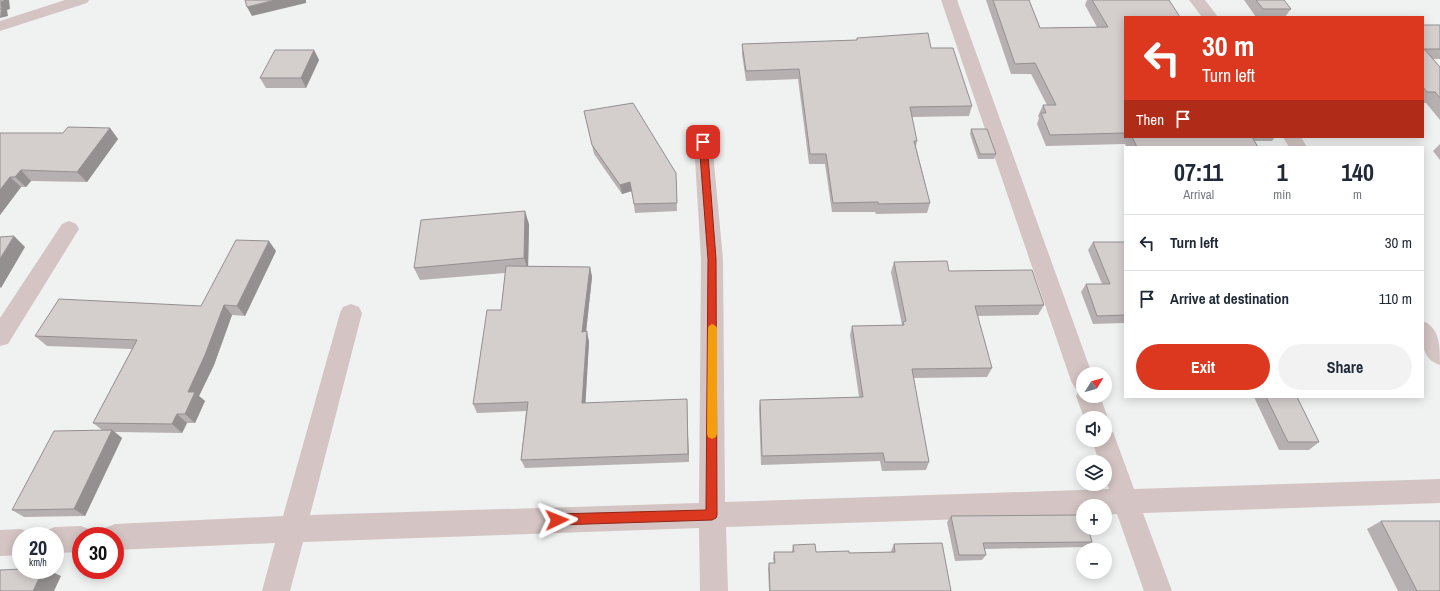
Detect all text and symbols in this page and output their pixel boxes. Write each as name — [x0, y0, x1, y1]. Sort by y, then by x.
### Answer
text: 30 m — [1202, 27, 1254, 65]
icon: left — [1136, 32, 1188, 84]
text: Turn left — [1202, 63, 1255, 88]
icon: arrive — [1172, 108, 1194, 130]
text: Then — [1136, 109, 1164, 130]
pin — [686, 125, 720, 159]
icon: arrive — [692, 131, 714, 153]
text: 07:11 — [1174, 156, 1223, 188]
text: 1 — [1277, 156, 1288, 188]
text: 140 — [1341, 156, 1374, 188]
text: Arrival — [1183, 186, 1214, 203]
text: min — [1273, 186, 1291, 203]
text: m — [1353, 186, 1362, 203]
icon: left — [1136, 232, 1158, 254]
text: Turn left — [1170, 232, 1218, 253]
text: 30 m — [1385, 232, 1412, 253]
icon: arrive — [1136, 288, 1158, 310]
text: Arrive at destination — [1170, 288, 1289, 309]
text: 110 m — [1379, 288, 1412, 309]
button: Exit — [1136, 344, 1270, 390]
button: Share — [1278, 344, 1412, 390]
north arrow — [1076, 367, 1112, 403]
map controls — [1076, 367, 1112, 579]
button: sound — [1076, 411, 1112, 447]
button: layers — [1076, 455, 1112, 491]
position arrow — [536, 499, 578, 541]
button: + — [1076, 499, 1112, 535]
speed limit sign: 30 — [72, 527, 124, 579]
text: 20 — [29, 534, 47, 561]
button: − — [1076, 543, 1112, 579]
text: km/h — [29, 556, 47, 569]

